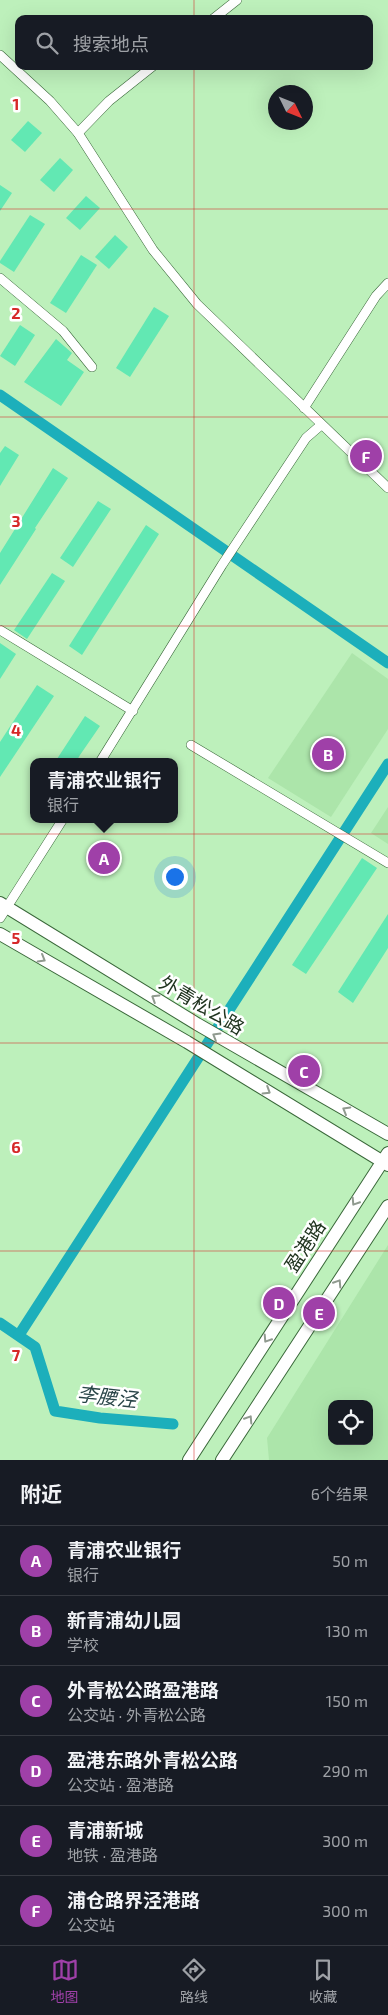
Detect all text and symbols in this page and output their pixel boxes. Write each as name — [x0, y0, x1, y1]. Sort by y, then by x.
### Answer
search box — [15, 15, 373, 70]
icon: search — [33, 29, 61, 57]
text: 搜索地点 — [73, 32, 149, 55]
north arrow — [268, 85, 313, 130]
text: 1 — [13, 94, 19, 113]
text: 2 — [11, 303, 21, 322]
pin: F — [350, 437, 382, 475]
text: 3 — [11, 511, 21, 530]
text: 4 — [11, 720, 21, 739]
pin: B — [312, 735, 344, 773]
popup — [30, 758, 178, 823]
text: 青浦农业银行 — [47, 768, 161, 791]
text: 银行 — [47, 795, 79, 814]
pin: A — [88, 839, 120, 877]
your location — [162, 864, 188, 890]
text: 5 — [12, 928, 21, 947]
one-way arrow — [37, 952, 46, 962]
street label: 外青松公路 — [156, 970, 249, 1039]
one-way arrow — [152, 995, 161, 1005]
one-way arrow — [213, 1032, 222, 1042]
pin: C — [288, 1052, 320, 1090]
one-way arrow — [262, 1085, 271, 1094]
one-way arrow — [342, 1107, 351, 1117]
text: 6 — [11, 1137, 21, 1156]
one-way arrow — [352, 1197, 361, 1206]
street label: 盈港路 — [279, 1216, 330, 1276]
one-way arrow — [331, 1280, 341, 1289]
pin: D — [263, 1284, 295, 1322]
pin: E — [303, 1294, 335, 1332]
one-way arrow — [264, 1334, 273, 1343]
text: 7 — [12, 1345, 21, 1364]
water label: 李腰泾 — [76, 1381, 140, 1411]
map controls — [328, 1400, 373, 1445]
button: locate — [328, 1400, 373, 1445]
one-way arrow — [243, 1416, 252, 1425]
text: 附近 — [20, 1481, 62, 1506]
text: 6个结果 — [311, 1484, 368, 1503]
text: 青浦农业银行 — [67, 1538, 181, 1561]
text: A — [31, 1551, 41, 1570]
text: 50 m — [332, 1551, 368, 1570]
text: 银行 — [67, 1565, 99, 1584]
text: 新青浦幼儿园 — [67, 1608, 181, 1631]
text: B — [31, 1621, 41, 1640]
text: 130 m — [326, 1621, 368, 1640]
text: 学校 — [67, 1635, 99, 1654]
text: 外青松公路盈港路 — [67, 1678, 219, 1701]
text: C — [31, 1691, 41, 1710]
text: 150 m — [326, 1691, 368, 1710]
text: 公交站 · 外青松公路 — [67, 1705, 206, 1724]
text: 盈港东路外青松公路 — [67, 1748, 238, 1771]
text: D — [31, 1761, 41, 1780]
text: 290 m — [323, 1761, 368, 1780]
text: 公交站 · 盈港路 — [67, 1775, 174, 1794]
text: 青浦新城 — [67, 1818, 143, 1841]
text: E — [31, 1831, 41, 1850]
text: 300 m — [322, 1831, 368, 1850]
text: 地铁 · 盈港路 — [67, 1845, 158, 1864]
text: 浦仓路界泾港路 — [67, 1888, 200, 1911]
text: F — [32, 1901, 40, 1920]
text: 300 m — [322, 1901, 368, 1920]
text: 公交站 — [67, 1915, 115, 1934]
tab: 地图 — [51, 1956, 79, 2006]
tab: 路线 — [180, 1956, 208, 2006]
tab: 收藏 — [309, 1956, 337, 2006]

